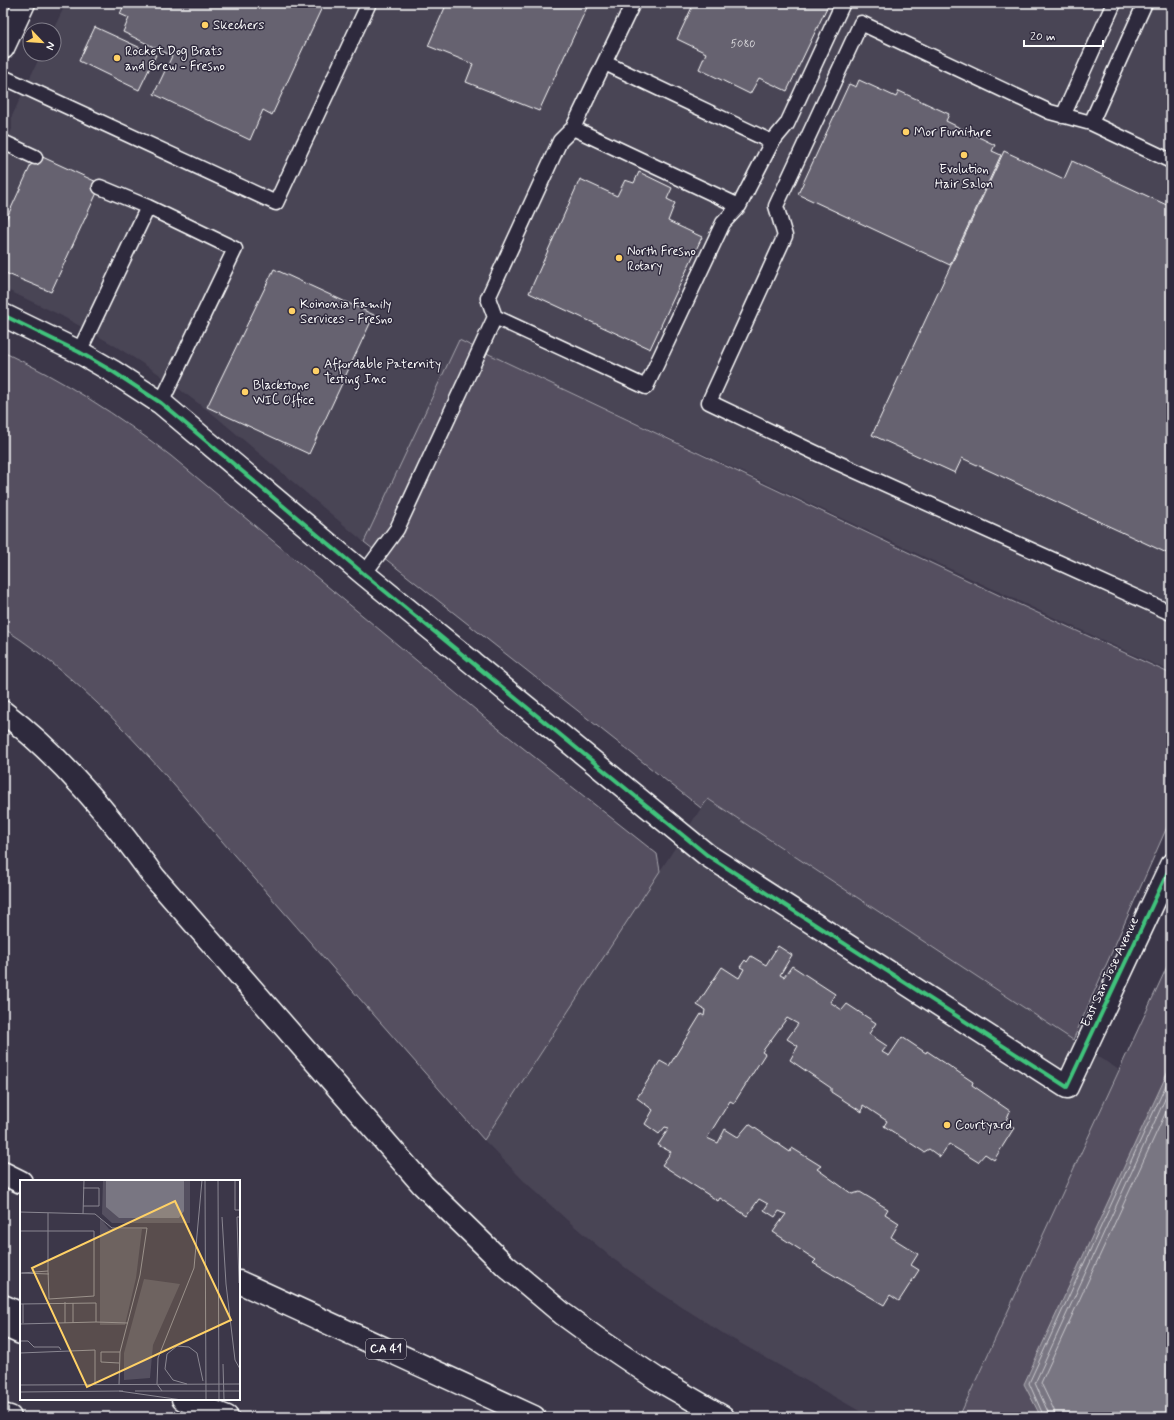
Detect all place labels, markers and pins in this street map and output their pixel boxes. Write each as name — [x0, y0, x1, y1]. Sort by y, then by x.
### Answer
place label: Skechers — [213, 17, 265, 34]
marker: Skechers — [200, 20, 210, 30]
place label: Rocket Dog Brats and Brew - Fresno — [125, 43, 225, 75]
marker: Rocket Dog Brats and Brew - Fresno — [112, 53, 122, 63]
place label: Mor Furniture — [914, 124, 992, 141]
marker: Mor Furniture — [901, 127, 911, 137]
marker: Evolution Hair Salon — [959, 150, 969, 160]
place label: Evolution Hair Salon — [935, 161, 993, 193]
place label: North Fresno Rotary — [627, 243, 696, 275]
marker: North Fresno Rotary — [614, 253, 624, 263]
place label: Koinonia Family Services - Fresno — [300, 296, 393, 328]
marker: Koinonia Family Services - Fresno — [287, 306, 297, 316]
place label: Affordable Paternity Testing Inc — [324, 356, 441, 390]
marker: Affordable Paternity Testing Inc — [311, 366, 321, 376]
place label: Blackstone WIC Office — [253, 377, 314, 409]
marker: Blackstone WIC Office — [240, 387, 250, 397]
place label: Courtyard — [955, 1117, 1012, 1134]
marker: Courtyard — [942, 1120, 952, 1130]

